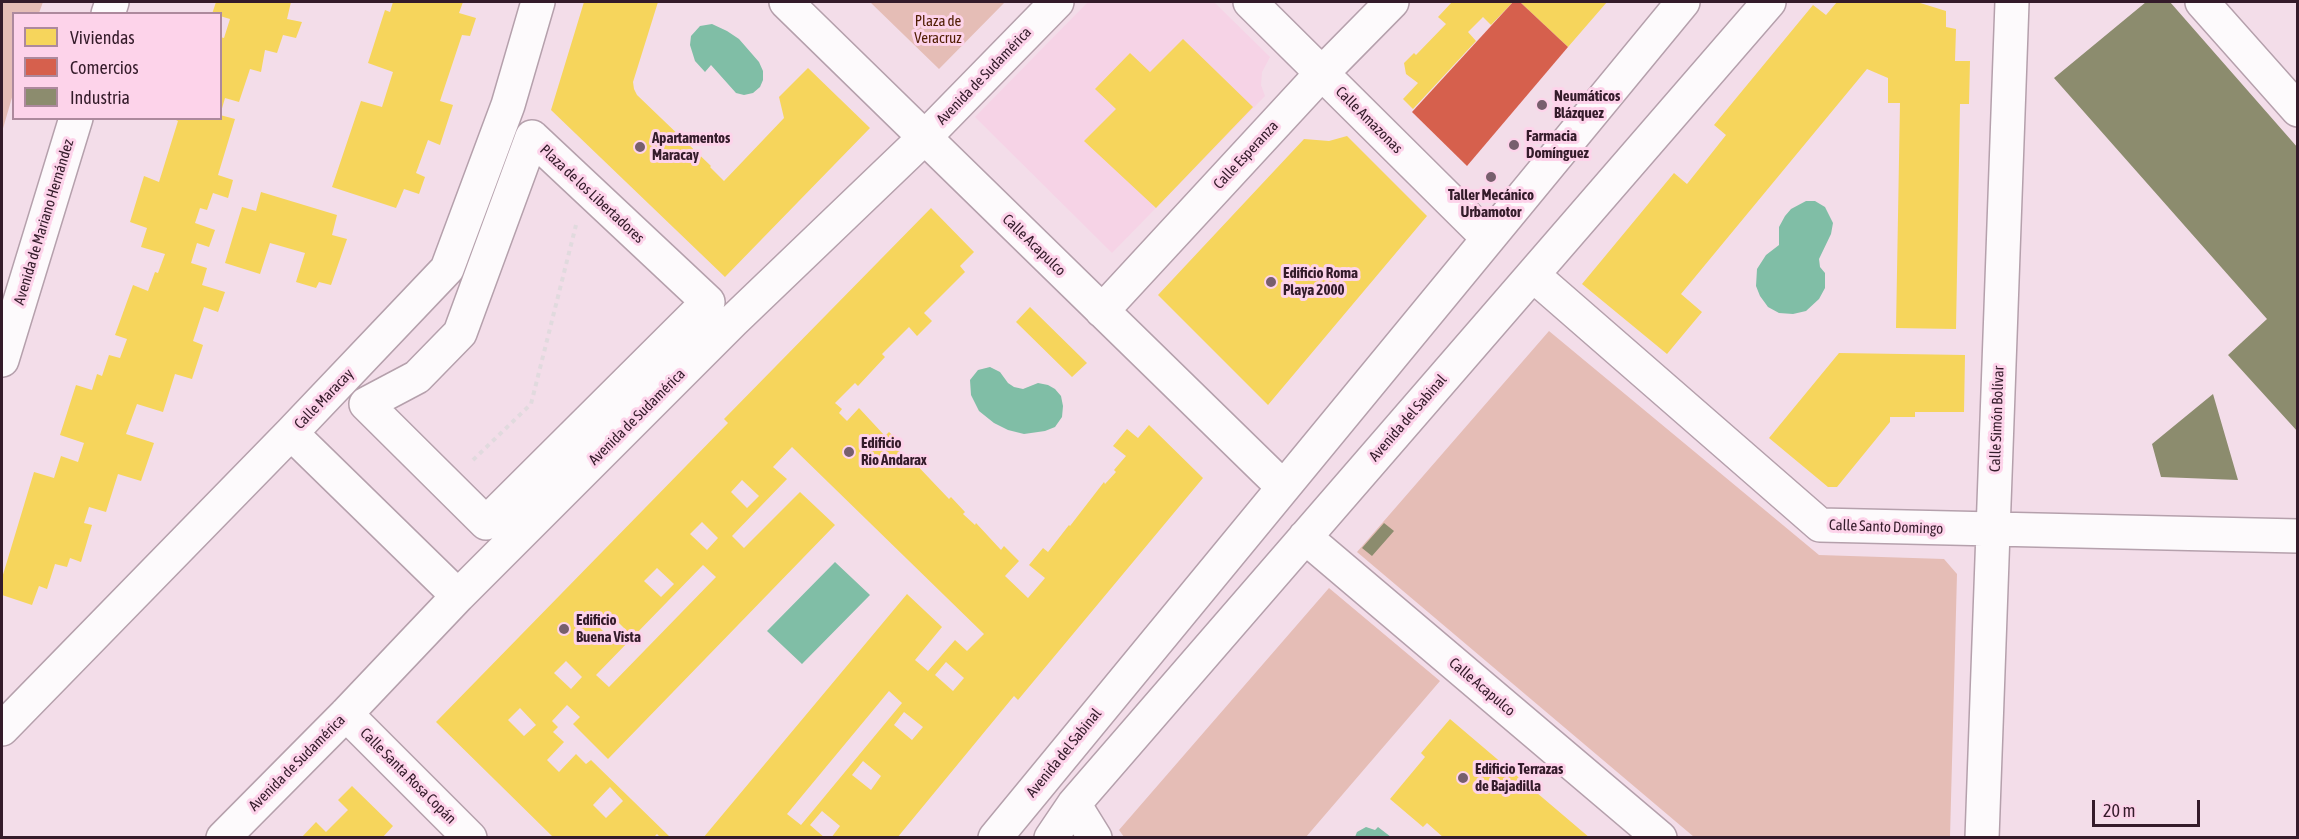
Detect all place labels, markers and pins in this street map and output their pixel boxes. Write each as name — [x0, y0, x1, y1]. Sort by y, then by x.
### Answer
place label: Neumáticos Blázquez — [1554, 87, 1620, 122]
marker: Neumáticos Blázquez — [1535, 98, 1549, 112]
place label: Farmacia Domínguez — [1526, 127, 1589, 162]
place label: Apartamentos Maracay — [652, 129, 730, 164]
marker: Farmacia Domínguez — [1507, 138, 1521, 152]
marker: Apartamentos Maracay — [633, 140, 647, 154]
marker: Taller Mecánico Urbamotor — [1484, 170, 1498, 184]
place label: Taller Mecánico Urbamotor — [1448, 186, 1534, 221]
place label: Edificio Roma Playa 2000 — [1283, 264, 1358, 299]
marker: Edificio Roma Playa 2000 — [1264, 275, 1278, 289]
place label: Edificio Rio Andarax — [861, 434, 927, 469]
marker: Edificio Rio Andarax — [842, 445, 856, 459]
place label: Edificio Buena Vista — [576, 611, 641, 646]
marker: Edificio Buena Vista — [557, 622, 571, 636]
place label: Edificio Terrazas de Bajadilla — [1475, 760, 1563, 795]
marker: Edificio Terrazas de Bajadilla — [1456, 771, 1470, 785]

